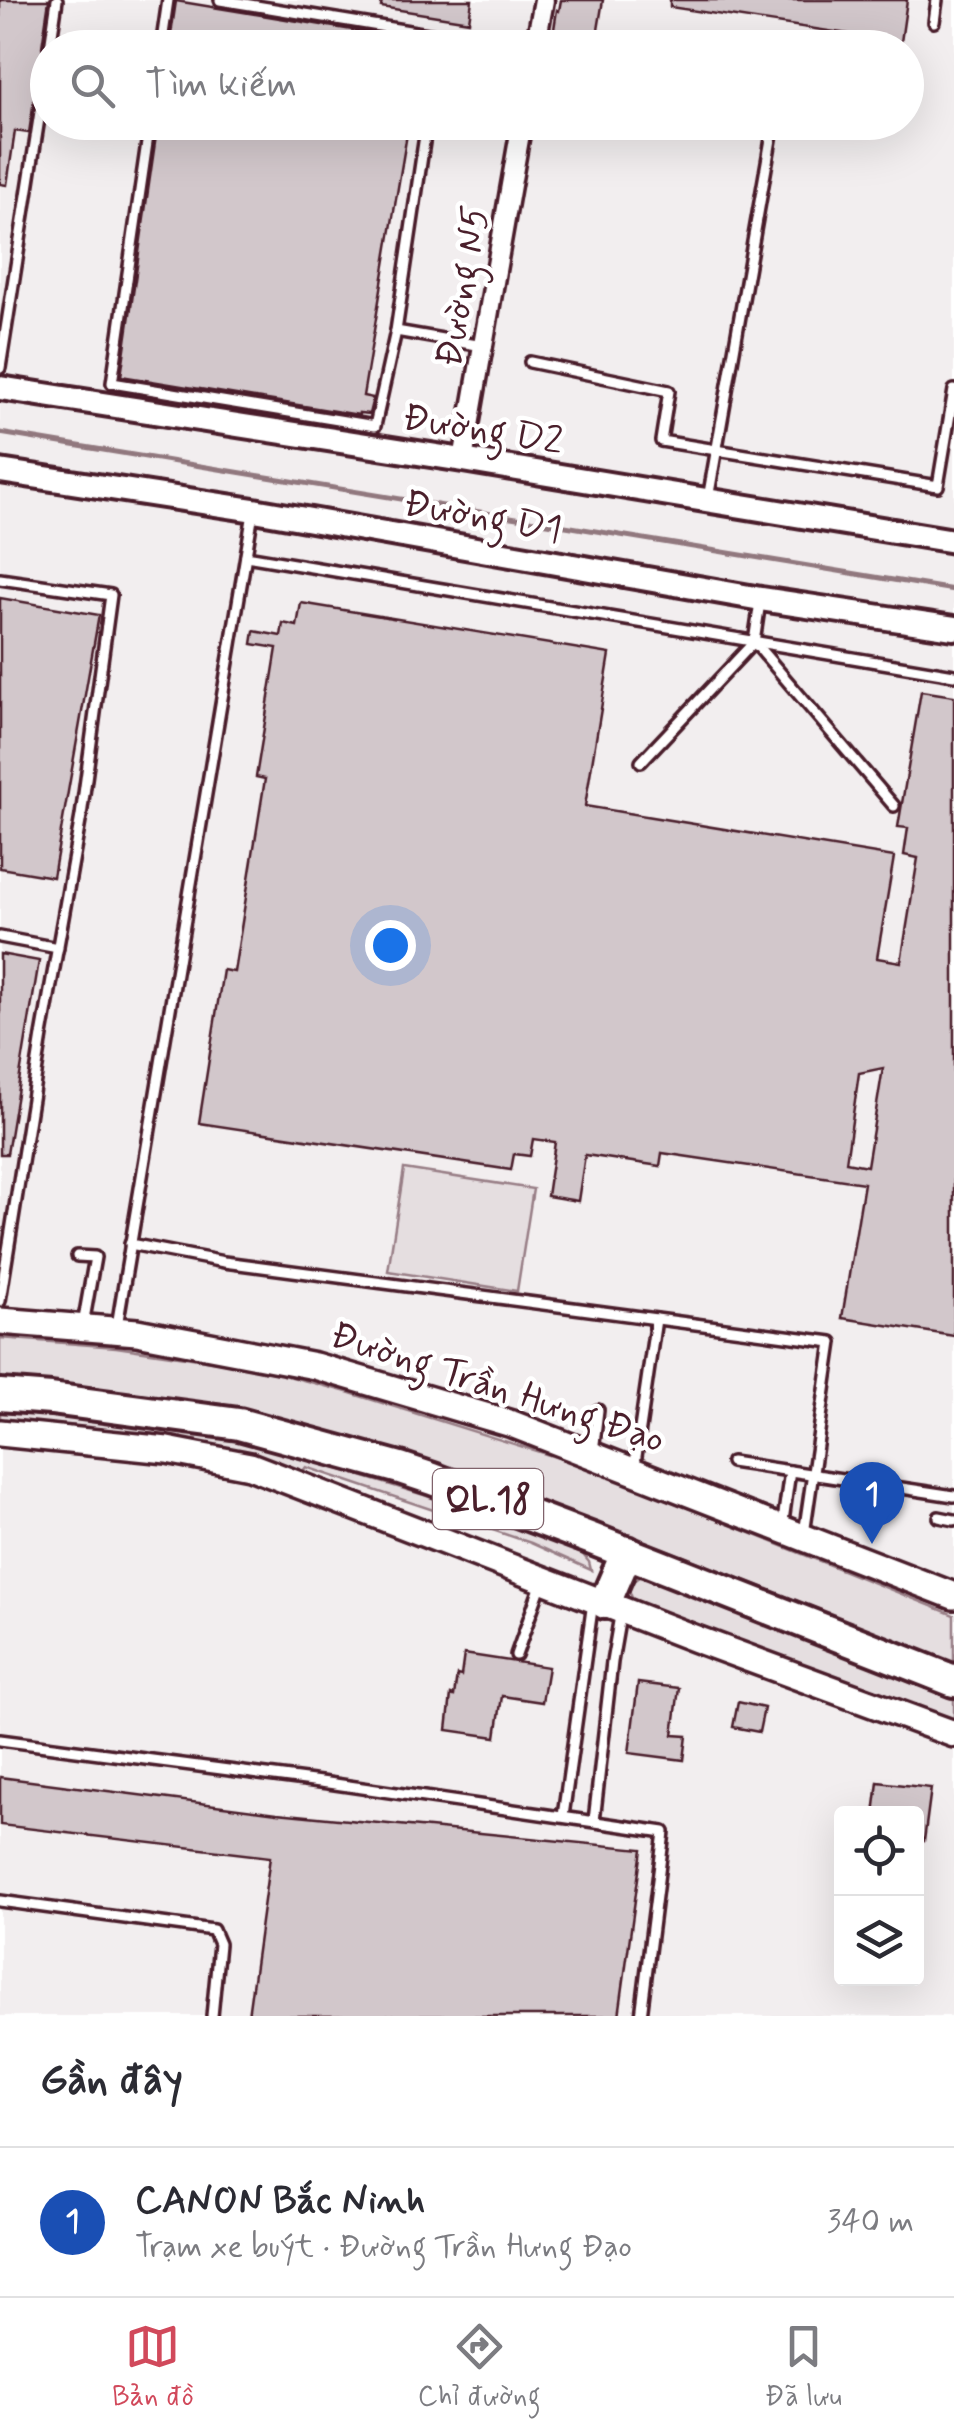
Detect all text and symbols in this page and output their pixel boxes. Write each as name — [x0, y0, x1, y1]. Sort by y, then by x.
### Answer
search box — [30, 30, 924, 140]
icon: search — [65, 58, 120, 113]
text: Tìm kiếm — [145, 61, 297, 110]
street label: Đường N5 — [425, 202, 506, 371]
street label: Đường D2 — [399, 394, 566, 471]
street label: Đường D1 — [399, 479, 565, 559]
your location — [365, 920, 416, 971]
street label: Đường Trần Hưng Đạo — [323, 1311, 670, 1469]
pin: 1 — [840, 1462, 904, 1544]
road number: QL.18 — [433, 1469, 543, 1529]
map controls — [834, 1806, 924, 1986]
button: locate — [834, 1806, 924, 1896]
button: layers — [834, 1896, 924, 1986]
text: Gần đây — [40, 2054, 183, 2109]
text: CANON Bắc Ninh — [135, 2177, 425, 2226]
text: 1 — [65, 2201, 80, 2243]
text: 340 m — [827, 2201, 914, 2243]
text: Trạm xe buýt · Đường Trần Hưng Đạo — [135, 2226, 632, 2268]
tab: Bản đồ — [112, 2319, 194, 2416]
tab: Chỉ đường — [418, 2319, 541, 2416]
tab: Đã lưu — [765, 2319, 842, 2416]

